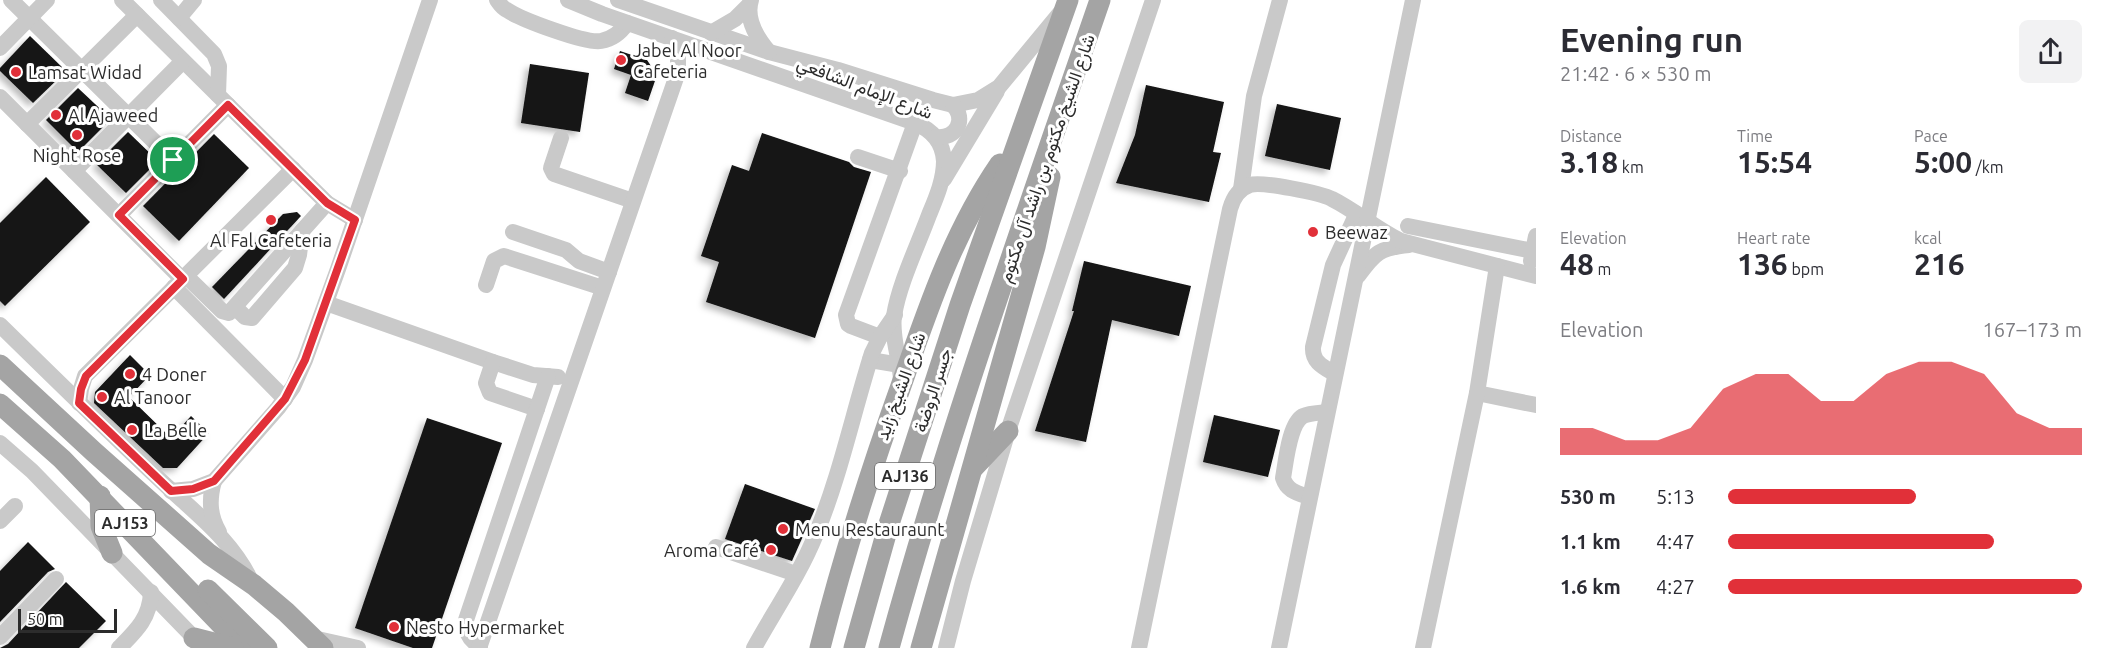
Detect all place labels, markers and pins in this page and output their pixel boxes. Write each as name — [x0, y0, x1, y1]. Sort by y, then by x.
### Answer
place label: Jabel Al Noor Cafeteria — [633, 40, 742, 81]
marker: Jabel Al Noor Cafeteria — [614, 53, 628, 67]
place label: Lamsat Widad — [28, 62, 142, 82]
marker: Lamsat Widad — [9, 65, 23, 79]
place label: Al Ajaweed — [68, 105, 158, 125]
marker: Al Ajaweed — [49, 108, 63, 122]
marker: Night Rose — [70, 128, 84, 142]
pin — [147, 134, 198, 185]
place label: Night Rose — [33, 145, 121, 165]
marker: Al Fal Cafeteria — [264, 213, 278, 227]
place label: Beewaz — [1325, 222, 1388, 242]
marker: Beewaz — [1306, 225, 1320, 239]
place label: Al Fal Cafeteria — [210, 230, 332, 250]
place label: 4 Doner — [142, 364, 207, 384]
marker: 4 Doner — [123, 367, 137, 381]
place label: Al Tanoor — [114, 387, 191, 407]
marker: Al Tanoor — [95, 390, 109, 404]
place label: La Belle — [144, 420, 207, 440]
marker: La Belle — [125, 423, 139, 437]
place label: Menu Restauraunt — [795, 519, 944, 539]
marker: Menu Restauraunt — [776, 522, 790, 536]
place label: Aroma Café — [664, 540, 759, 560]
marker: Aroma Café — [764, 543, 778, 557]
place label: Nesto Hypermarket — [406, 617, 564, 637]
marker: Nesto Hypermarket — [387, 620, 401, 634]

